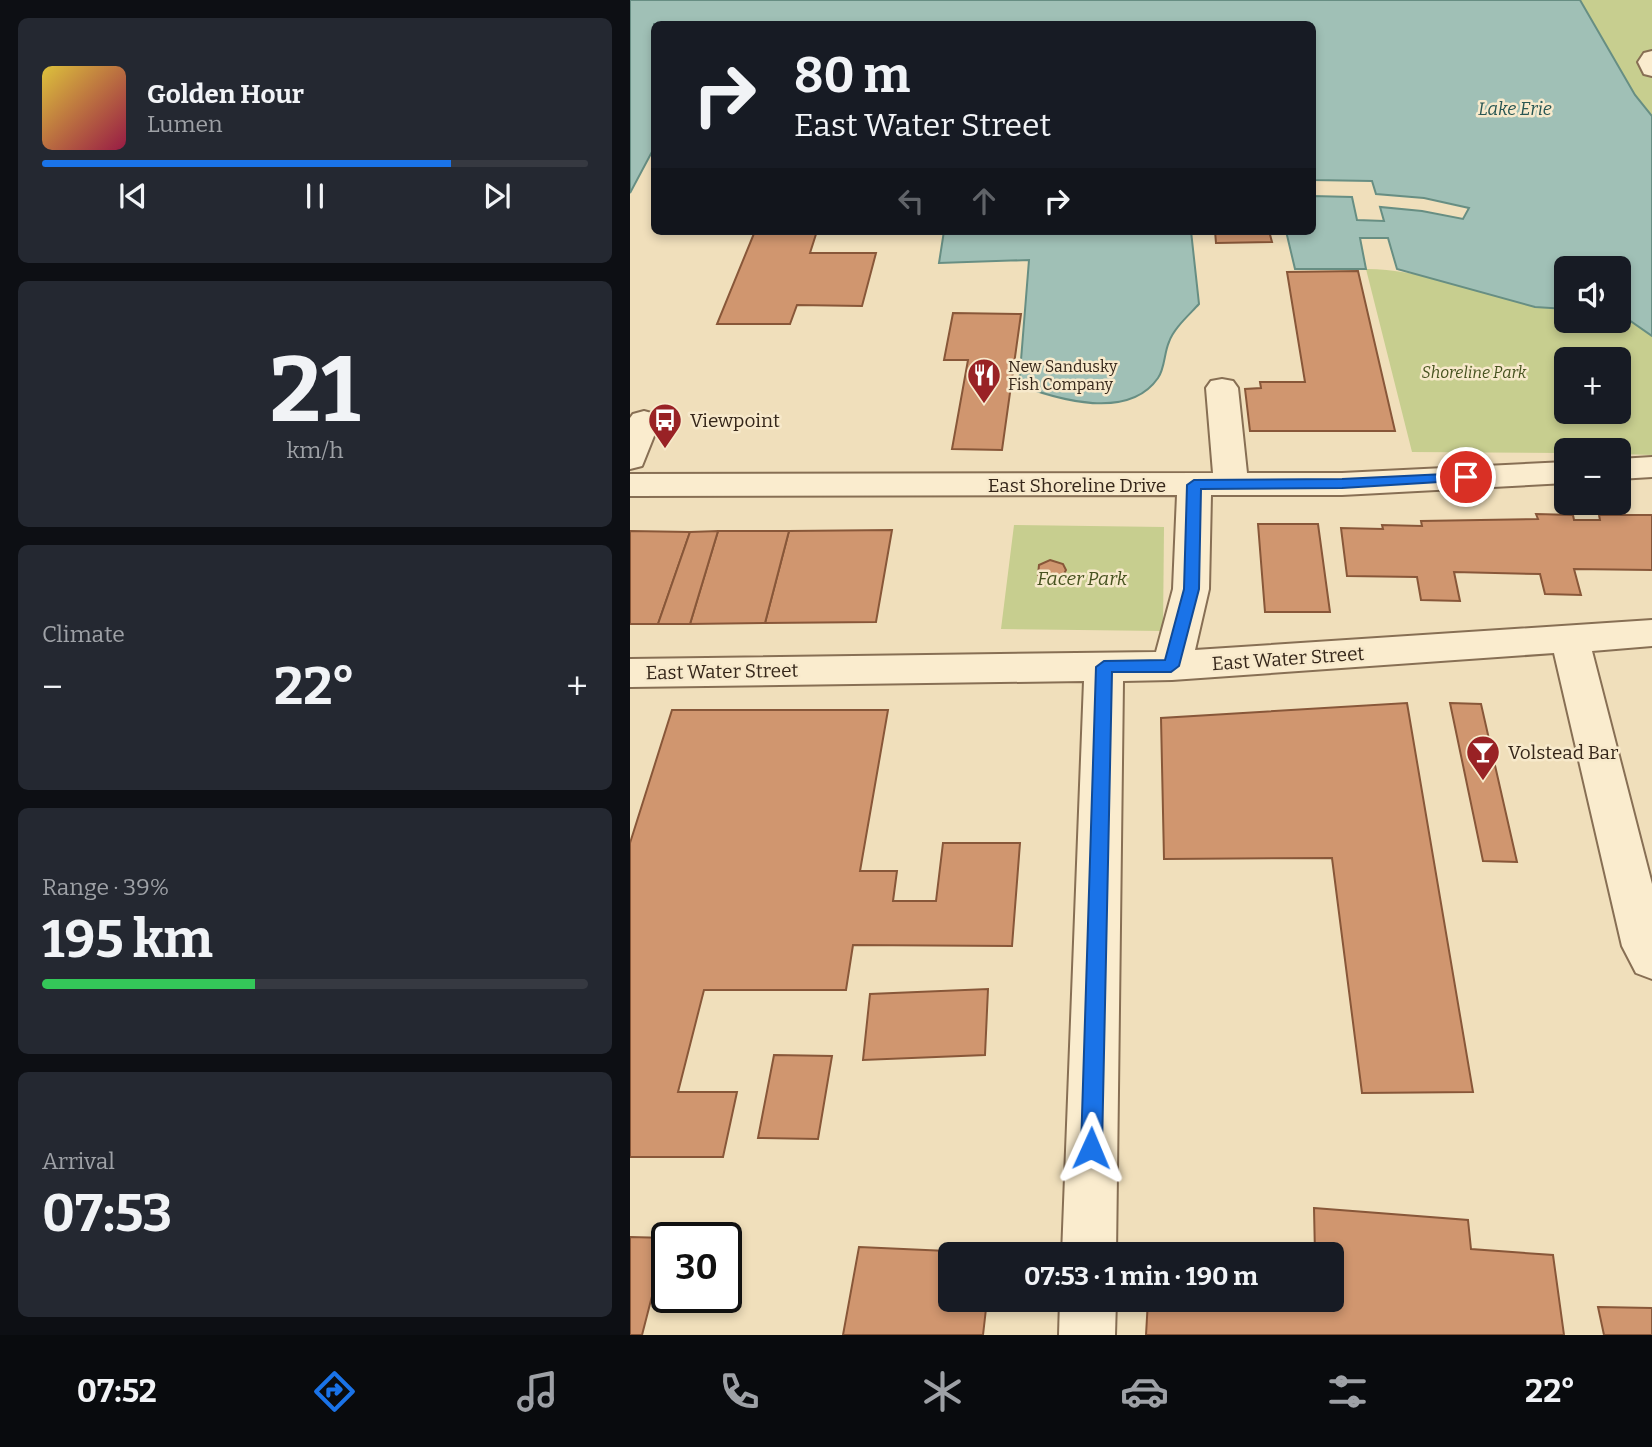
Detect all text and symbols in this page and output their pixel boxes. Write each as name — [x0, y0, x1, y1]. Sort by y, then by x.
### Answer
text: 80 m — [794, 46, 910, 105]
icon: right — [679, 49, 770, 140]
text: Golden Hour — [147, 79, 304, 110]
water label: Lake Erie — [1478, 98, 1552, 120]
text: East Water Street — [794, 106, 1051, 144]
text: Lumen — [147, 110, 223, 138]
icon: previous — [114, 177, 152, 215]
icon: pause — [296, 177, 334, 215]
icon: next — [478, 177, 516, 215]
icon: left — [892, 182, 930, 220]
icon: ahead — [965, 182, 1003, 220]
icon: right — [1038, 182, 1076, 220]
map controls — [1554, 256, 1631, 515]
button: sound — [1554, 256, 1631, 333]
text: 21 — [270, 336, 360, 445]
button: + — [1554, 347, 1631, 424]
restaurant icon: New Sandusky Fish Company — [965, 356, 1003, 405]
place label: New Sandusky Fish Company — [1008, 357, 1118, 394]
park label: Shoreline Park — [1421, 363, 1527, 382]
bus stop icon: Viewpoint — [646, 401, 684, 450]
place label: Viewpoint — [690, 409, 780, 432]
text: km/h — [287, 436, 343, 464]
button: − — [1554, 438, 1631, 515]
pin — [1436, 447, 1496, 507]
icon: arrive — [1447, 458, 1485, 496]
street label: East Shoreline Drive — [988, 474, 1166, 497]
park label: Facer Park — [1037, 567, 1128, 590]
text: Climate — [42, 620, 125, 648]
street label: East Water Street — [1211, 642, 1365, 675]
text: 22° — [274, 655, 355, 718]
street label: East Water Street — [645, 659, 799, 684]
text: − — [42, 664, 63, 710]
text: + — [566, 664, 588, 710]
bar icon: Volstead Bar — [1464, 733, 1502, 782]
place label: Volstead Bar — [1508, 741, 1619, 764]
text: Range · 39% — [42, 873, 169, 901]
text: 195 km — [42, 908, 213, 971]
position arrow — [1054, 1111, 1128, 1185]
text: Arrival — [42, 1147, 115, 1175]
text: 07:53 — [42, 1182, 172, 1245]
speed limit sign: 30 — [651, 1222, 742, 1313]
text: 07:53 · 1 min · 190 m — [1024, 1261, 1258, 1292]
icon: directions — [310, 1367, 359, 1416]
icon: music — [513, 1367, 562, 1416]
icon: phone — [715, 1367, 764, 1416]
icon: climate — [918, 1367, 967, 1416]
icon: car — [1120, 1367, 1169, 1416]
icon: filters — [1323, 1367, 1372, 1416]
text: 07:52 — [77, 1372, 157, 1410]
text: 22° — [1525, 1372, 1575, 1410]

